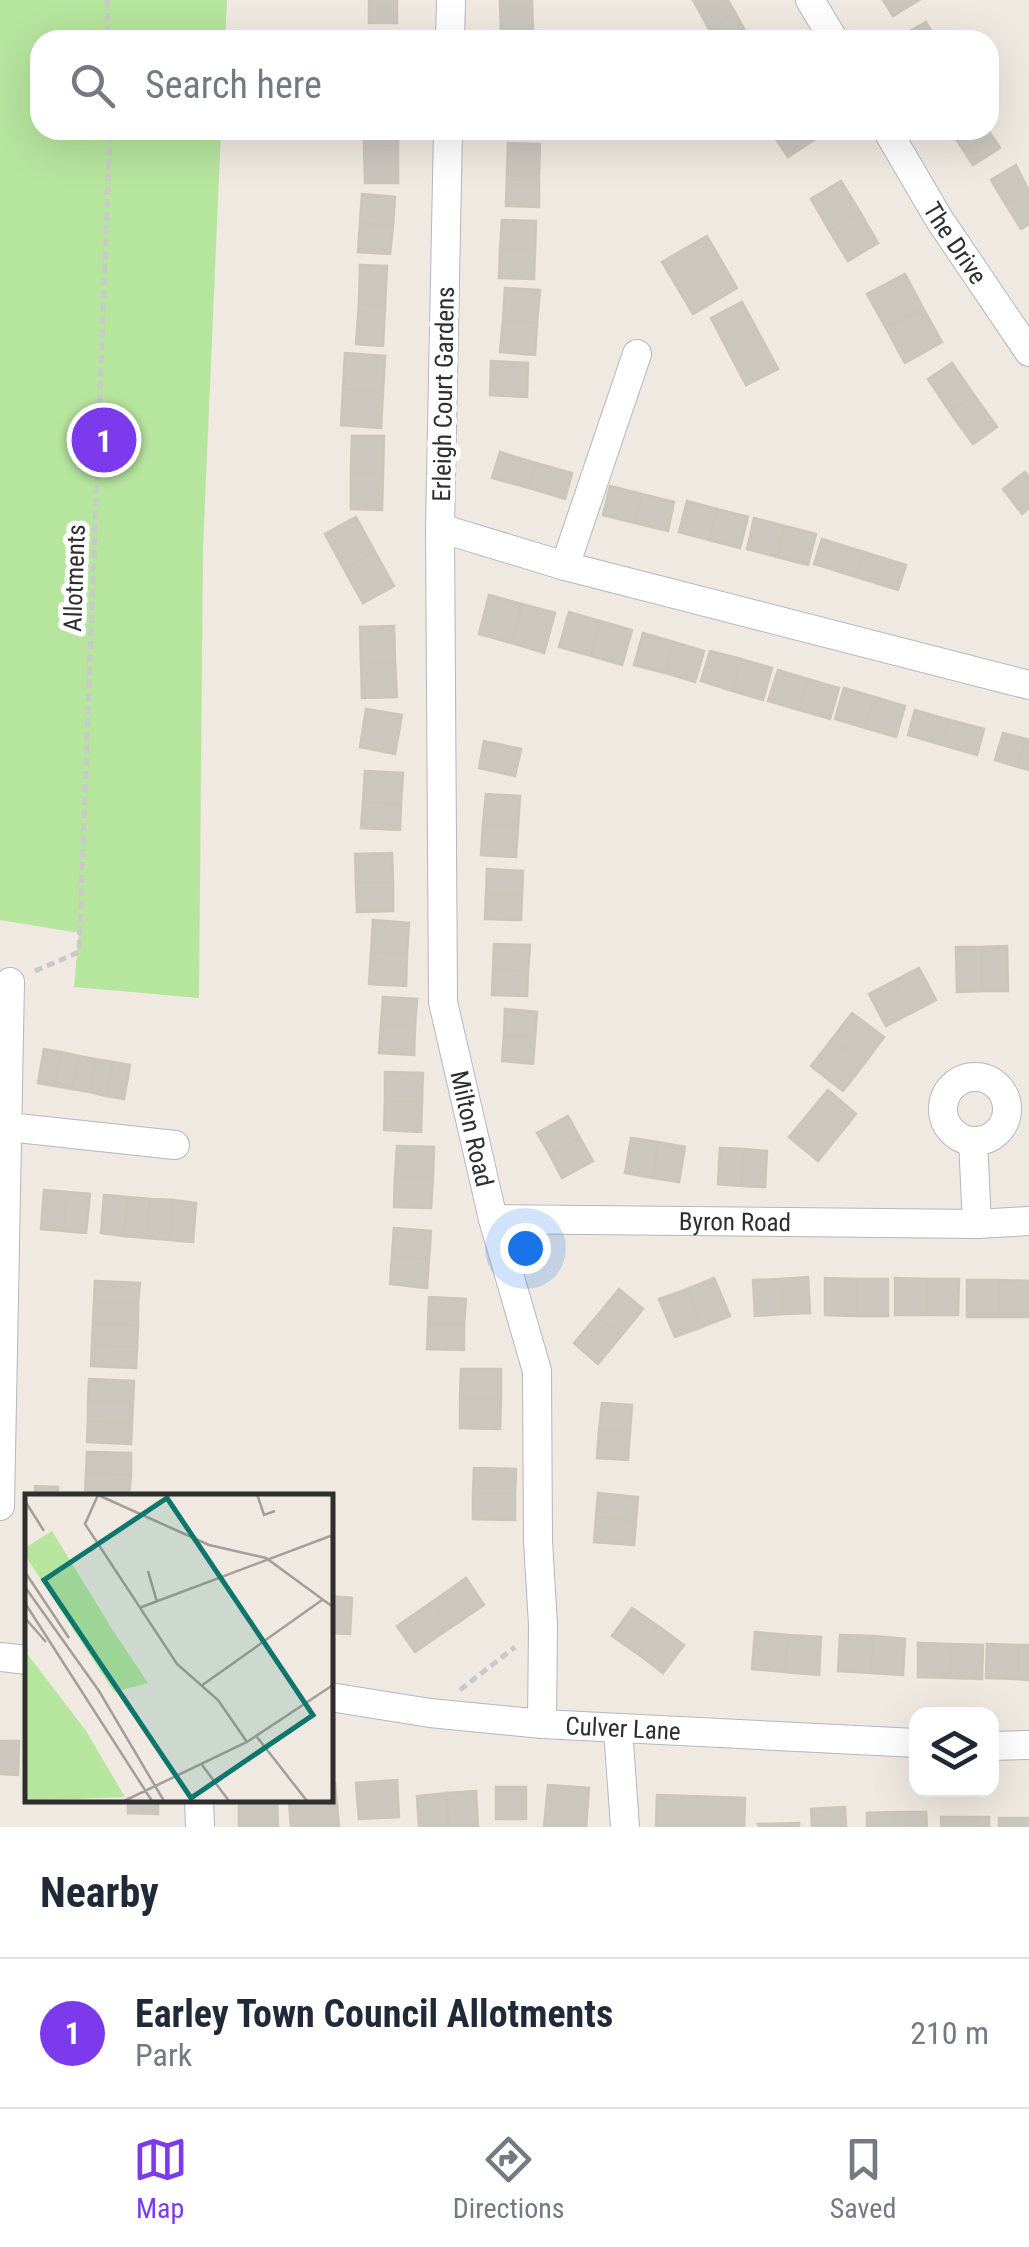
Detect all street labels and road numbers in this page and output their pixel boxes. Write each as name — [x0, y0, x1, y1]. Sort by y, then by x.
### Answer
street label: The Drive — [917, 197, 993, 290]
street label: Erleigh Court Gardens — [427, 286, 460, 502]
street label: Allotments — [58, 524, 91, 632]
street label: Milton Road — [444, 1068, 499, 1190]
street label: Byron Road — [679, 1207, 791, 1237]
street label: Culver Lane — [565, 1711, 681, 1746]

